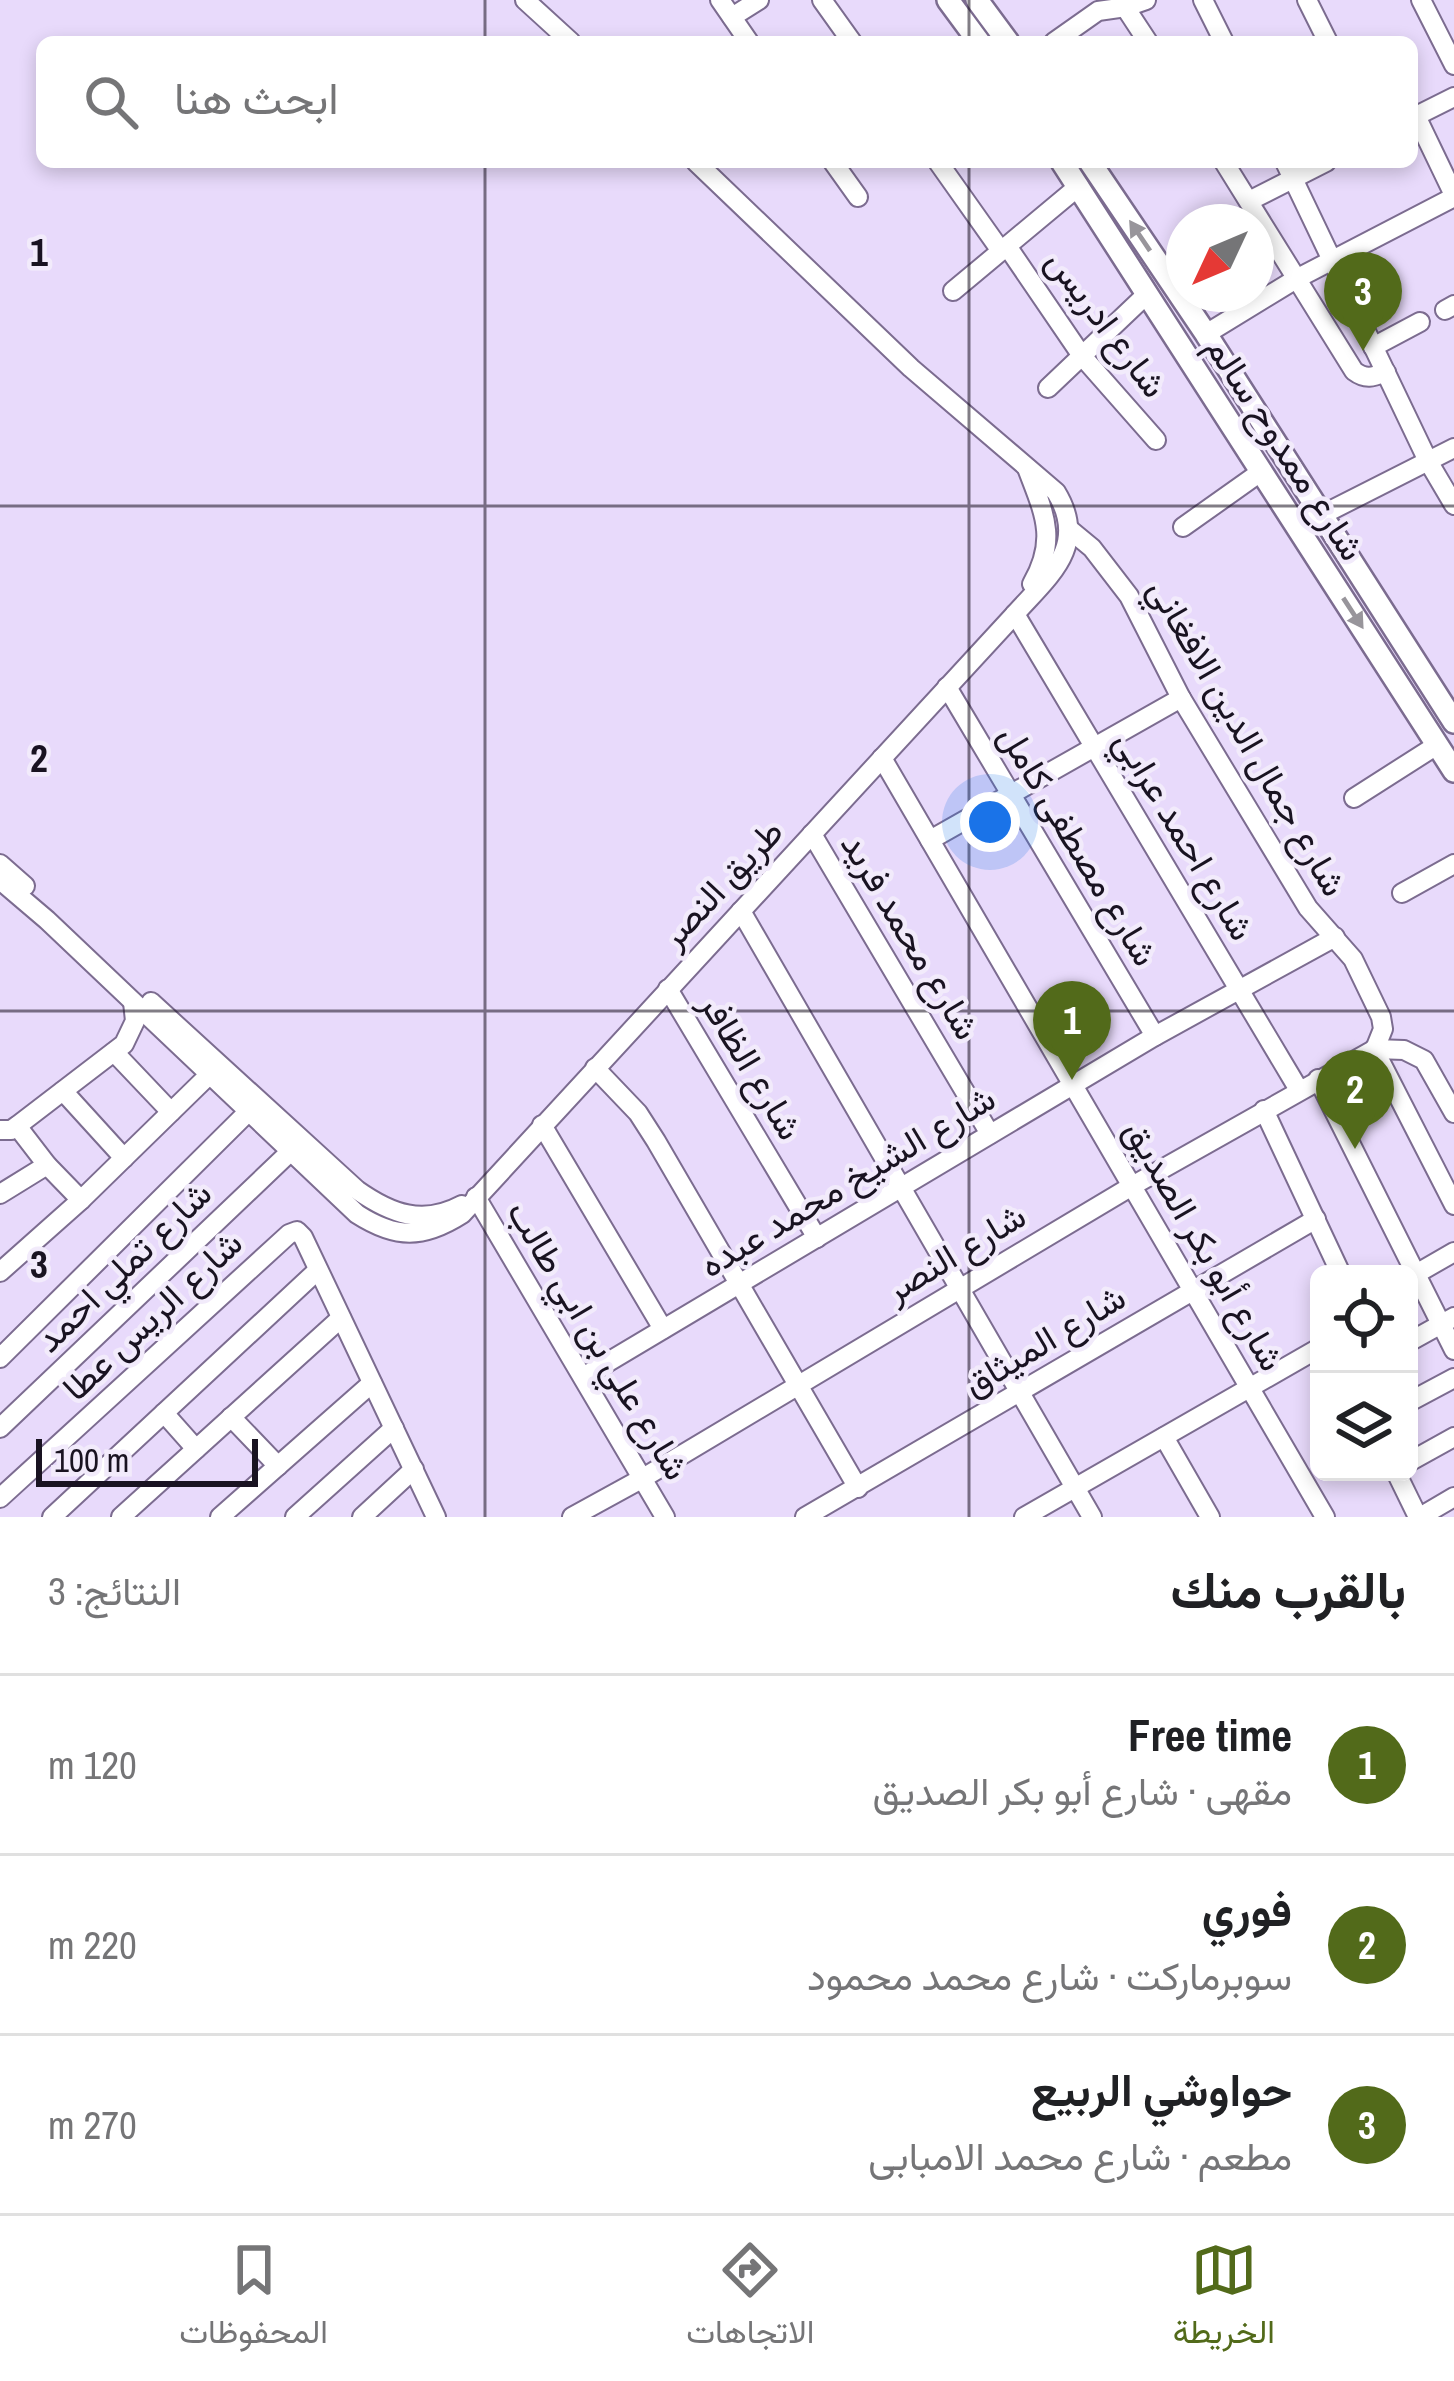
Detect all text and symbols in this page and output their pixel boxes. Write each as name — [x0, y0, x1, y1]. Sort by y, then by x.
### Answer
search box — [36, 36, 1418, 168]
text: ابحث هنا — [174, 67, 339, 128]
icon: search — [78, 69, 144, 135]
north arrow — [1166, 204, 1274, 312]
one-way arrow — [1129, 219, 1152, 252]
text: 1 — [30, 226, 48, 278]
street label: شارع ادريس — [1035, 239, 1179, 408]
pin: 3 — [1324, 252, 1402, 351]
street label: شارع ممدوح سالم — [1195, 326, 1377, 570]
street label: شارع جمال الدين الافغاني — [1132, 569, 1359, 908]
one-way arrow — [1342, 597, 1364, 630]
street label: شارع مصطفى كامل — [987, 716, 1170, 975]
street label: شارع احمد عرابي — [1098, 721, 1267, 952]
text: 2 — [30, 732, 48, 784]
your location — [960, 792, 1020, 852]
street label: طريق النصر — [648, 808, 793, 959]
street label: شارع محمد فريد — [830, 824, 992, 1049]
pin: 1 — [1033, 981, 1111, 1080]
street label: شارع الظافر — [688, 983, 815, 1149]
pin: 2 — [1316, 1050, 1394, 1149]
street label: شارع الشيخ محمد عبده — [690, 1074, 1005, 1290]
street label: شارع أبو بكر الصديق — [1113, 1111, 1296, 1380]
street label: شارع تملي احمد — [24, 1170, 226, 1367]
street label: شارع علي بن ابي طالب — [491, 1191, 701, 1492]
street label: شارع النصر — [875, 1191, 1035, 1314]
street label: شارع الريس عطا — [52, 1219, 253, 1412]
text: 3 — [30, 1238, 48, 1290]
map controls — [1310, 1265, 1418, 1481]
button: locate — [1310, 1265, 1418, 1373]
street label: شارع الميثاق — [954, 1273, 1135, 1408]
button: layers — [1310, 1373, 1418, 1481]
scale bar — [36, 1433, 258, 1486]
text: 100 m — [54, 1438, 129, 1482]
text: بالقرب منك — [1170, 1555, 1406, 1624]
text: النتائج: 3 — [48, 1565, 181, 1617]
text: Free time — [1128, 1704, 1292, 1765]
text: 120 m — [48, 1739, 137, 1791]
text: 1 — [1358, 1739, 1376, 1791]
text: مقهى · شارع أبو بكر الصديق — [873, 1765, 1292, 1817]
text: فوري — [1202, 1879, 1292, 1940]
text: 220 m — [48, 1919, 137, 1971]
text: 2 — [1358, 1919, 1376, 1971]
text: سوبرماركت · شارع محمد محمود — [807, 1950, 1292, 2002]
text: حواوشي الربيع — [1031, 2059, 1292, 2120]
text: 270 m — [48, 2099, 137, 2151]
text: 3 — [1358, 2099, 1376, 2151]
text: مطعم · شارع محمد الامبابى — [868, 2130, 1292, 2182]
tab: المحفوظات — [179, 2237, 328, 2361]
tab: الاتجاهات — [686, 2237, 814, 2361]
tab: الخريطة — [1173, 2237, 1275, 2361]

